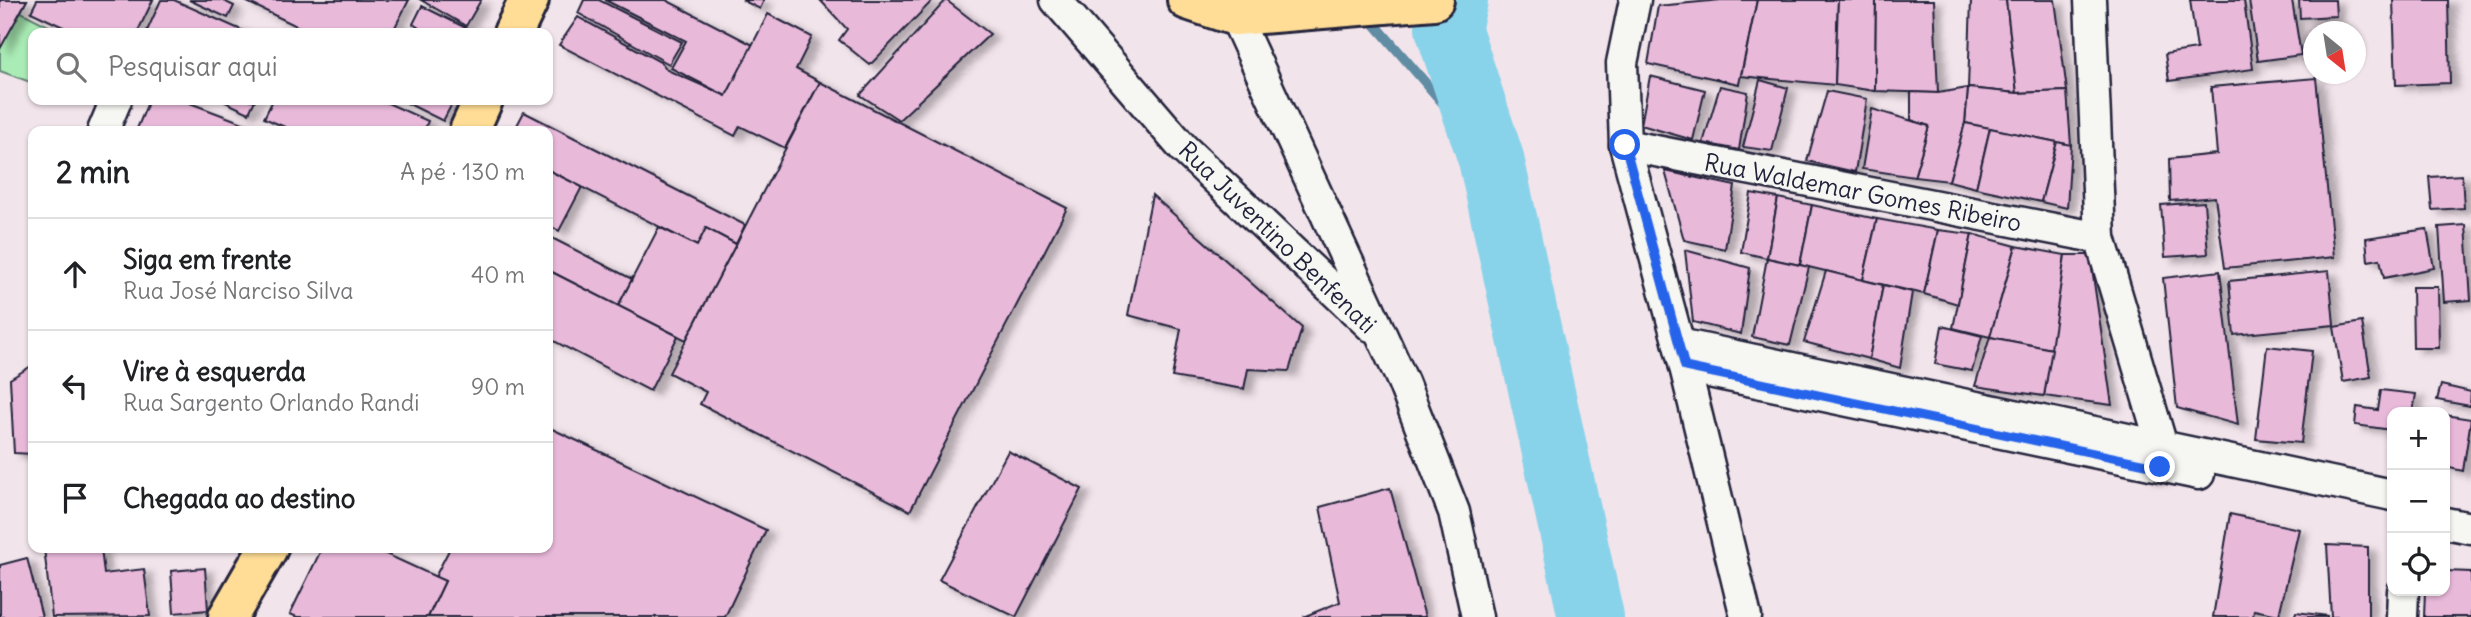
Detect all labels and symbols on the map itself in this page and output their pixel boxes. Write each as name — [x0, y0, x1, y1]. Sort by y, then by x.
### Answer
north arrow — [2303, 21, 2366, 84]
route start — [1609, 129, 1640, 160]
street label: Rua Juventino Benfenati — [1173, 135, 1383, 339]
street label: Rua Waldemar Gomes Ribeiro — [1702, 147, 2024, 237]
route end — [2144, 451, 2175, 482]

